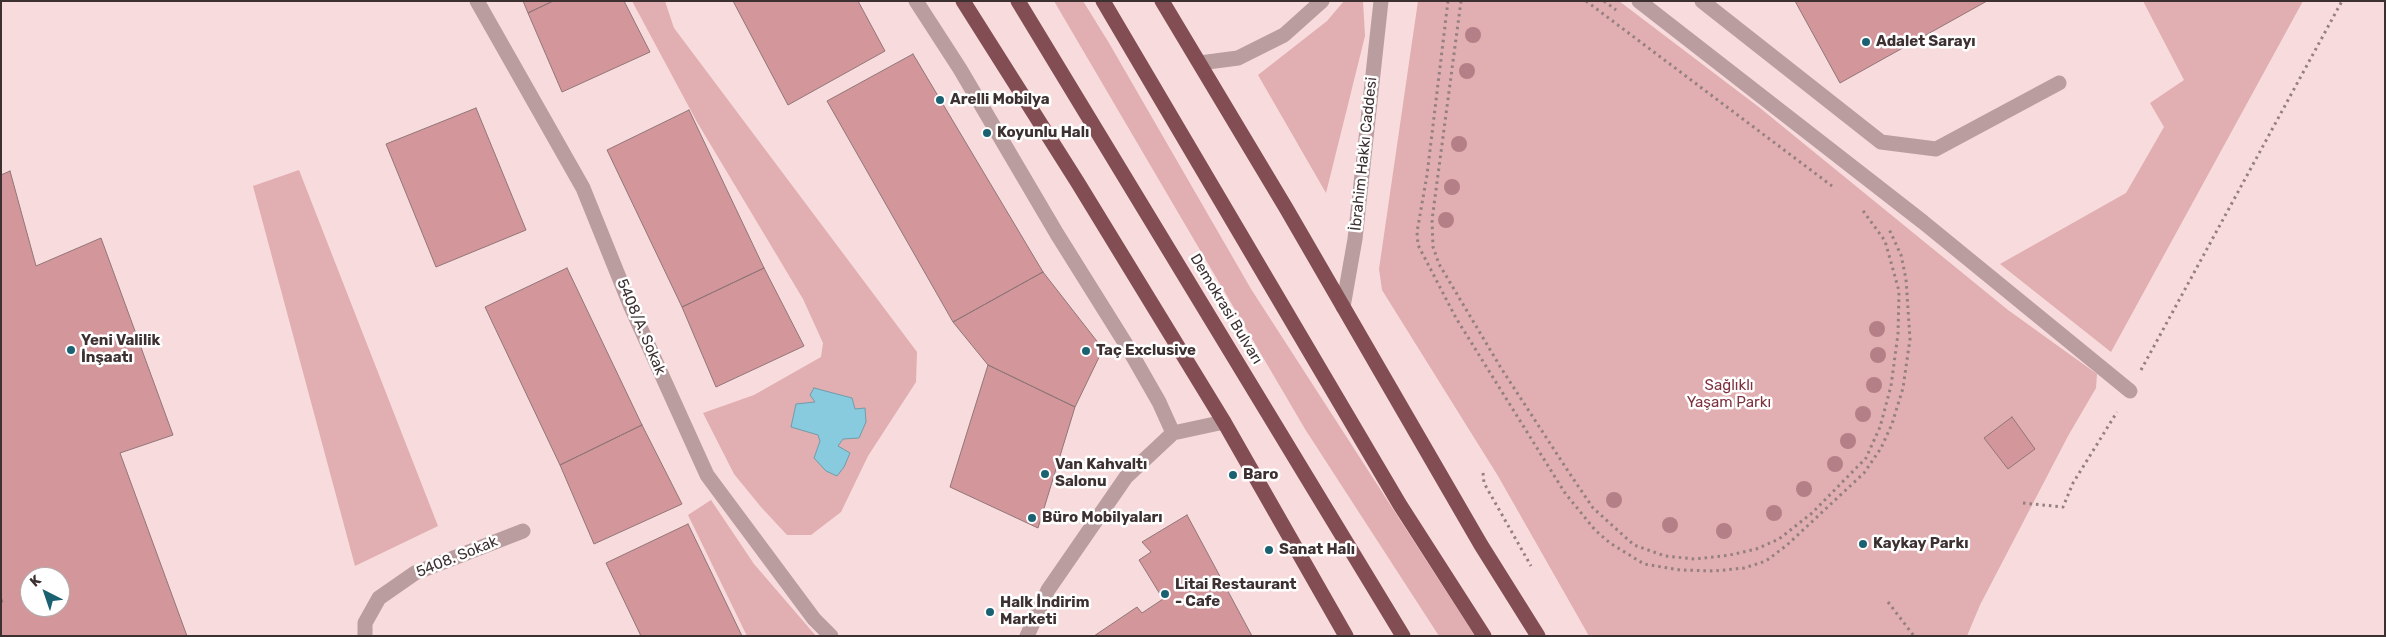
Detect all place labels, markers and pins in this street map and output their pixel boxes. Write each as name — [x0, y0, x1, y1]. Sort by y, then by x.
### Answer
place label: Adalet Sarayı — [1876, 33, 1976, 51]
marker: Adalet Sarayı — [1860, 36, 1872, 48]
place label: Arelli Mobilya — [950, 91, 1050, 109]
marker: Arelli Mobilya — [934, 94, 946, 106]
place label: Koyunlu Halı — [997, 124, 1089, 142]
marker: Koyunlu Halı — [981, 127, 993, 139]
place label: Yeni Valilik İnşaatı — [81, 332, 160, 367]
place label: Taç Exclusive — [1096, 342, 1196, 360]
marker: Yeni Valilik İnşaatı — [65, 344, 77, 356]
marker: Taç Exclusive — [1080, 345, 1092, 357]
place label: Van Kahvaltı Salonu — [1055, 456, 1147, 491]
place label: Baro — [1243, 466, 1278, 484]
marker: Van Kahvaltı Salonu — [1039, 468, 1051, 480]
marker: Baro — [1227, 469, 1239, 481]
place label: Büro Mobilyaları — [1042, 509, 1163, 527]
marker: Büro Mobilyaları — [1026, 512, 1038, 524]
place label: Kaykay Parkı — [1873, 535, 1968, 553]
marker: Kaykay Parkı — [1857, 538, 1869, 550]
place label: Sanat Halı — [1279, 541, 1355, 559]
marker: Sanat Halı — [1263, 544, 1275, 556]
place label: Litai Restaurant - Cafe — [1175, 576, 1297, 611]
marker: Litai Restaurant - Cafe — [1159, 588, 1171, 600]
place label: Halk İndirim Marketi — [1000, 594, 1089, 629]
marker: Halk İndirim Marketi — [984, 606, 996, 618]

